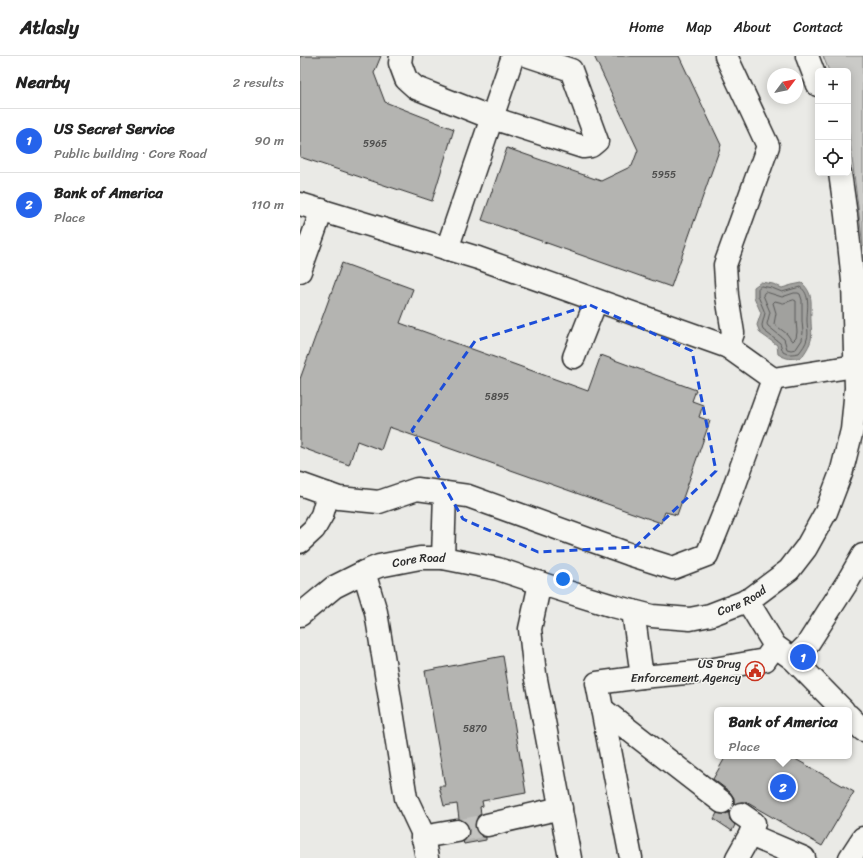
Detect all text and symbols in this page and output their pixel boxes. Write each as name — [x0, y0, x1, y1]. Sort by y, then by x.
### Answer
text: Atlasly — [20, 11, 79, 44]
text: Home — [629, 15, 664, 40]
text: Map — [686, 15, 712, 40]
text: About — [734, 15, 771, 40]
text: Contact — [793, 15, 843, 40]
text: Nearby — [16, 67, 70, 97]
north arrow — [767, 68, 803, 104]
map controls — [815, 68, 851, 176]
button: + — [815, 68, 851, 104]
text: 2 results — [233, 71, 284, 94]
button: − — [815, 104, 851, 140]
text: US Secret Service — [54, 116, 175, 142]
text: 1 — [26, 129, 32, 152]
text: 90 m — [254, 129, 284, 152]
house number: 5965 — [363, 135, 387, 153]
button: locate — [815, 140, 851, 176]
text: Public building · Core Road — [54, 142, 207, 165]
house number: 5955 — [652, 166, 676, 184]
text: Bank of America — [54, 180, 163, 206]
text: 2 — [25, 193, 33, 216]
text: 110 m — [251, 193, 284, 216]
text: Place — [54, 206, 85, 229]
house number: 5895 — [485, 388, 509, 406]
street label: Core Road — [390, 547, 446, 574]
your location — [553, 569, 573, 589]
street label: Core Road — [714, 579, 772, 622]
pin: 1 — [790, 642, 816, 672]
place label: US Drug Enforcement Agency — [631, 653, 742, 689]
public building icon: US Drug Enforcement Agency — [744, 660, 766, 682]
popup — [714, 707, 852, 759]
text: Bank of America — [729, 709, 837, 735]
house number: 5870 — [463, 720, 487, 738]
text: Place — [729, 735, 760, 758]
pin: 2 — [770, 772, 796, 802]

